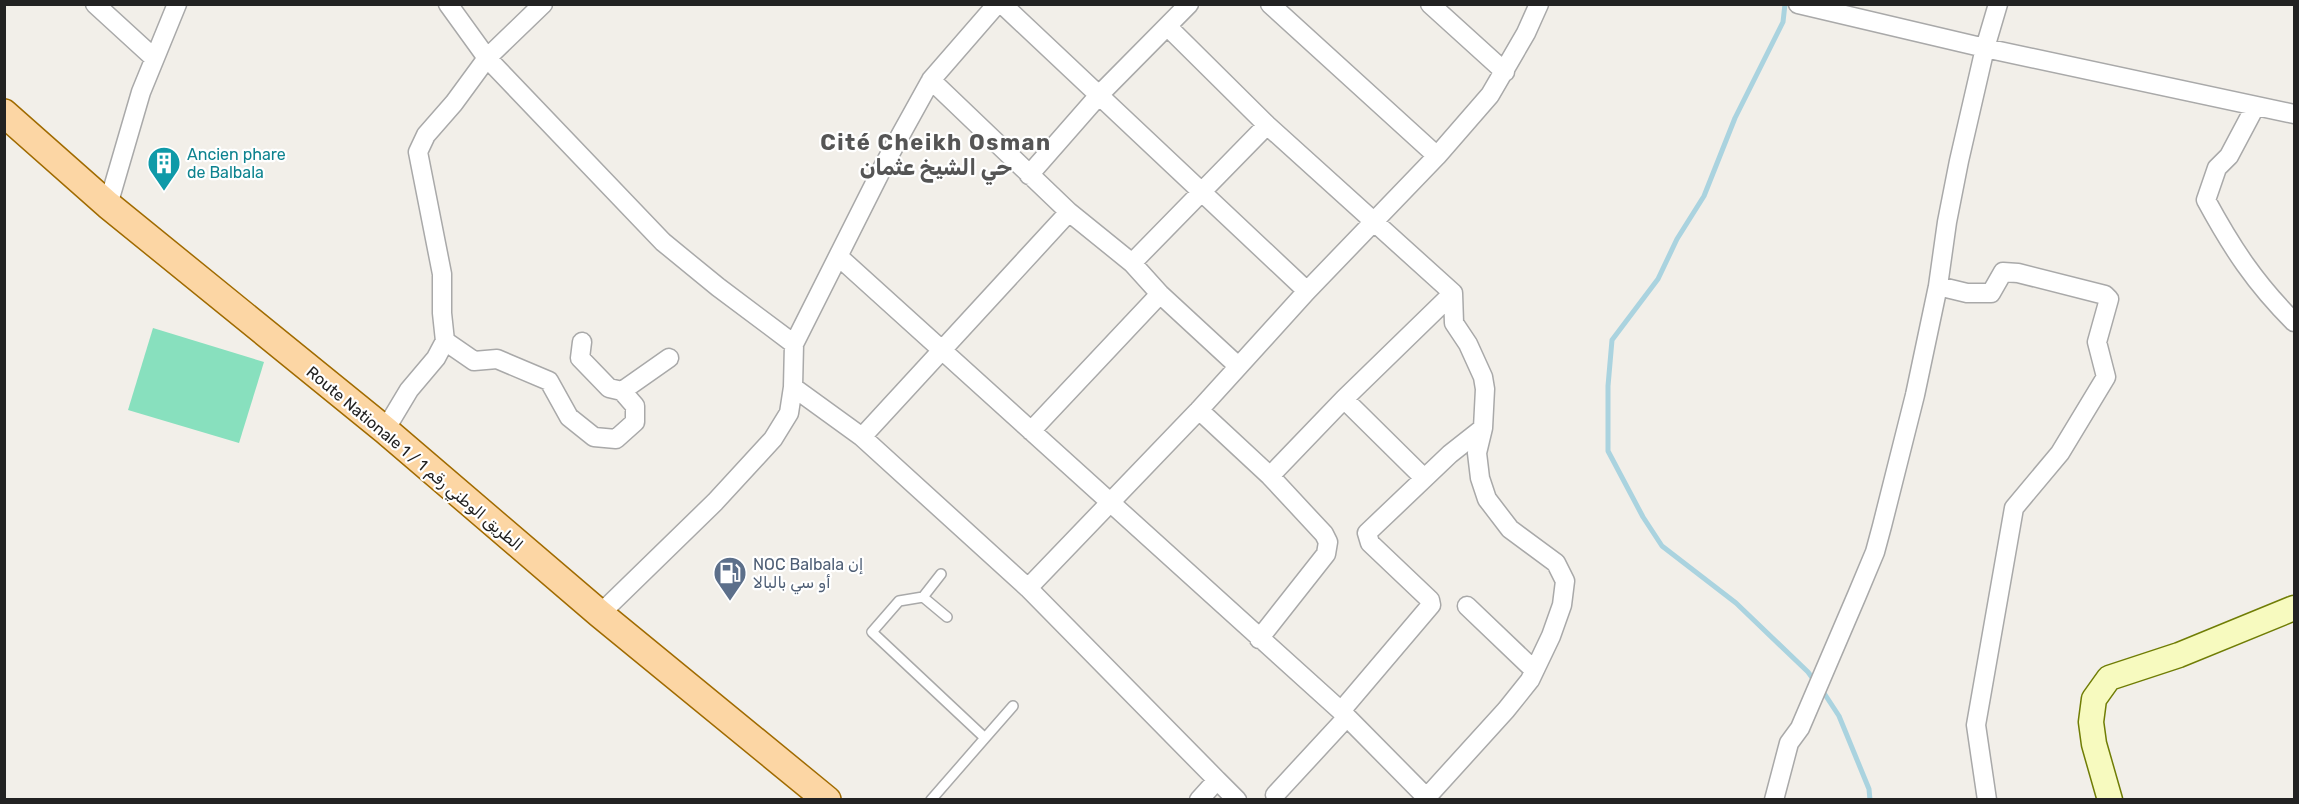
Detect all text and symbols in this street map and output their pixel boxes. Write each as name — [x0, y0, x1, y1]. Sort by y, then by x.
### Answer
district label: Cité Cheikh Osman حي الشيخ عثمان — [820, 129, 1052, 185]
building icon: Ancien phare de Balbala — [146, 145, 182, 192]
place label: Ancien phare de Balbala — [187, 145, 286, 182]
street label: Route Nationale 1 / الطريق الوطني رقم 1 — [301, 362, 527, 557]
fuel station icon: NOC Balbala إن أو سي بالبالا — [712, 555, 748, 602]
place label: NOC Balbala إن أو سي بالبالا — [753, 555, 863, 595]

